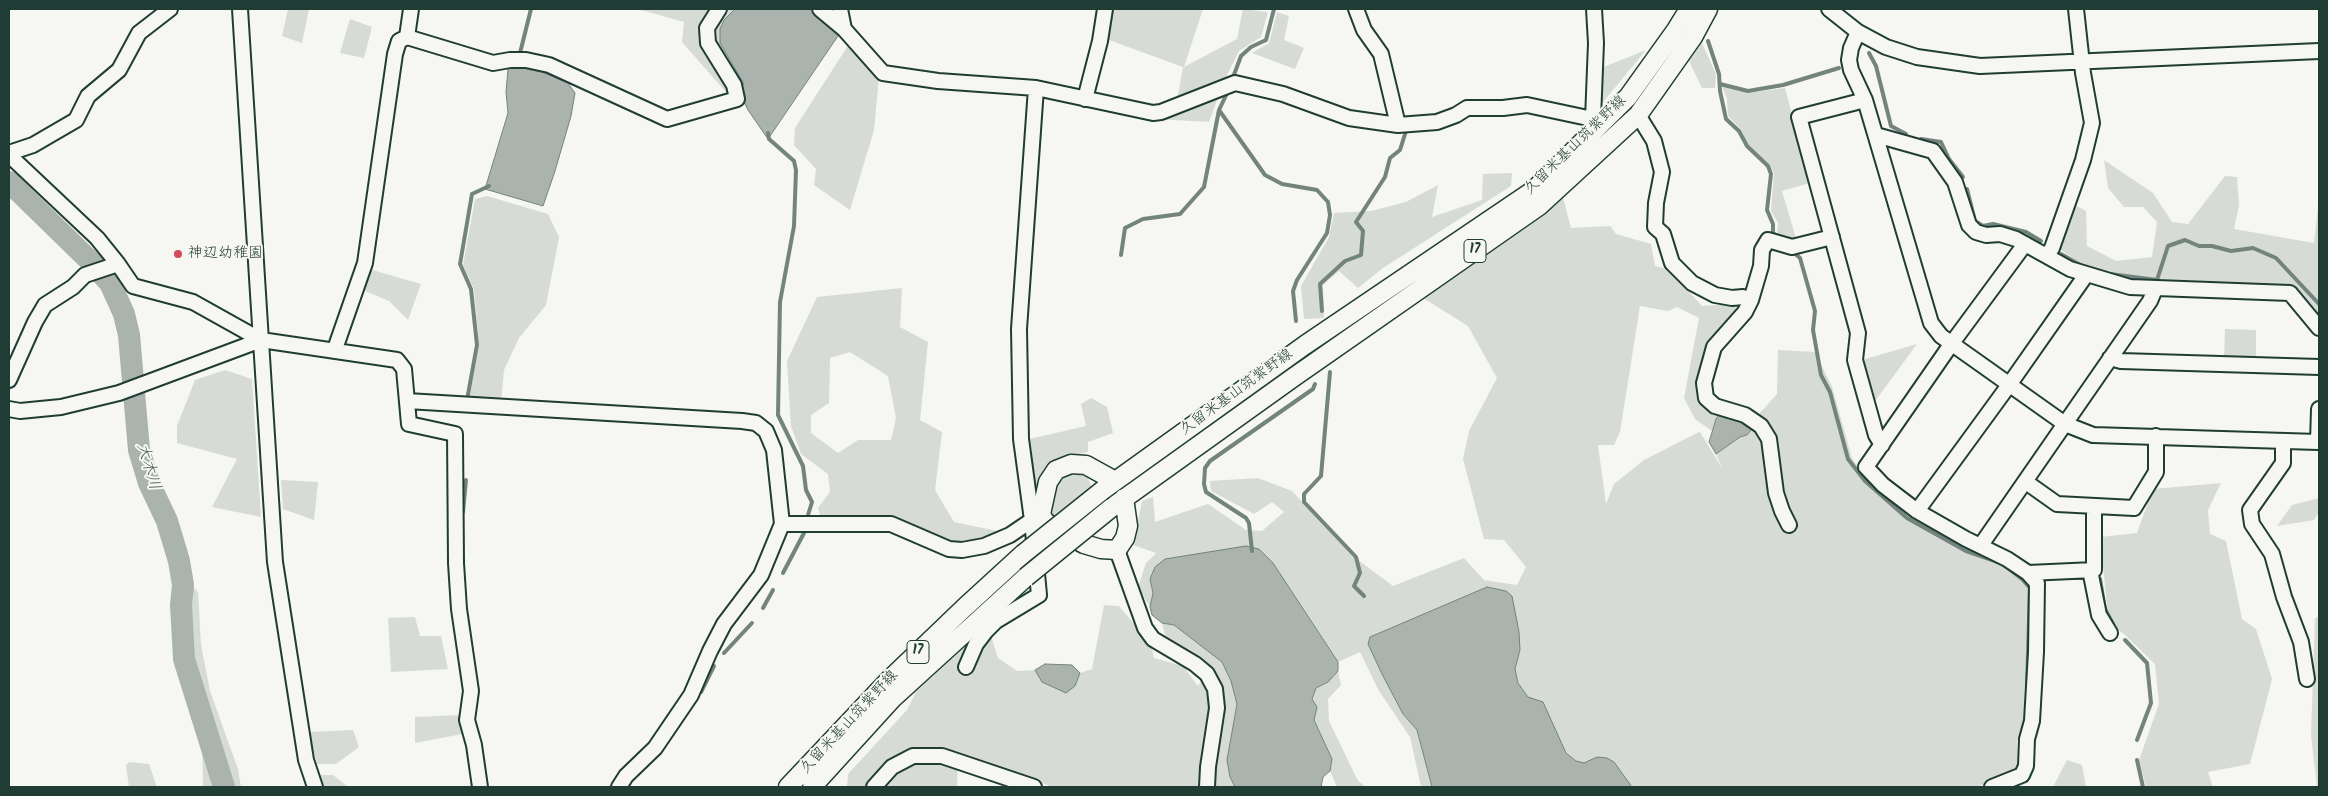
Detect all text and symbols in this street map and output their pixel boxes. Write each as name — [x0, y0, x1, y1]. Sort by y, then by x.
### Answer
street label: 久留米基山筑紫野線 — [1521, 93, 1631, 199]
road number: 17 — [1464, 240, 1486, 262]
place label: 神辺幼稚園 — [188, 245, 263, 263]
marker: 神辺幼稚園 — [172, 248, 184, 260]
street label: 久留米基山筑紫野線 — [1177, 346, 1297, 440]
water label: 大木川 — [131, 441, 163, 493]
road number: 17 — [907, 640, 929, 664]
street label: 久留米基山筑紫野線 — [797, 667, 903, 779]

